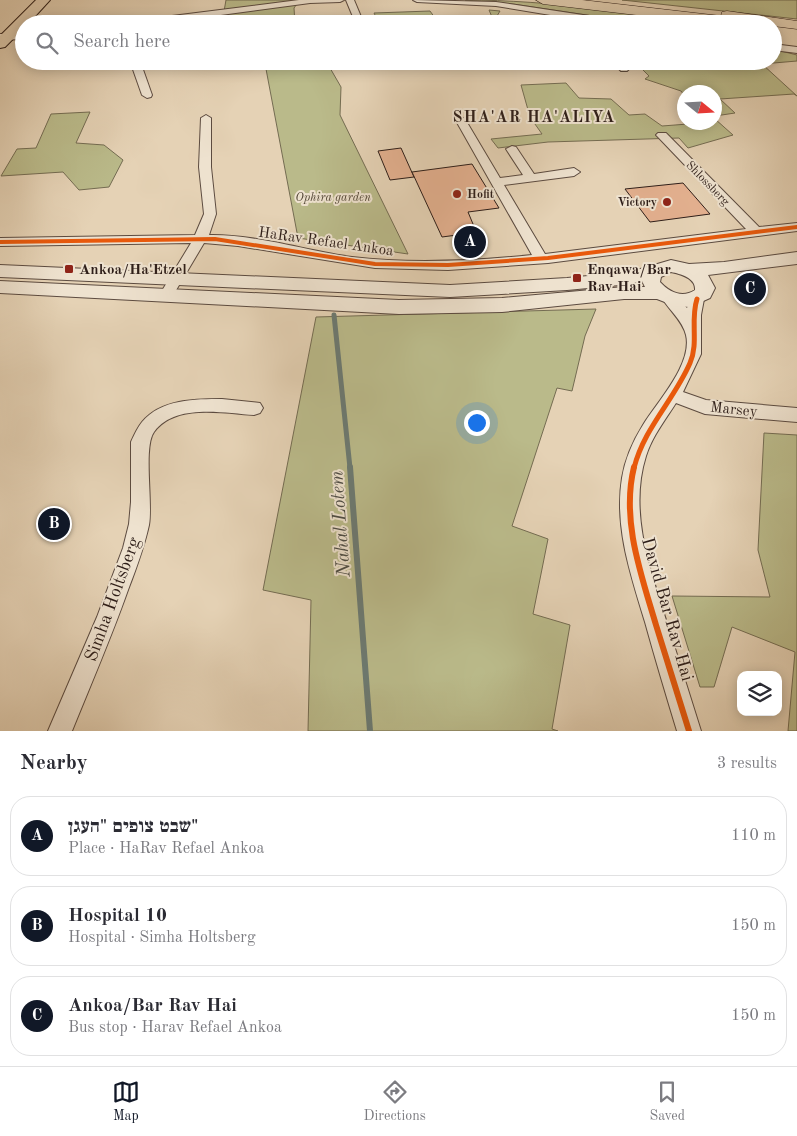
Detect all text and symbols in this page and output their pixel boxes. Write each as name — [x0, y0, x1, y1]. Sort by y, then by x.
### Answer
search box — [15, 15, 782, 70]
icon: search — [33, 29, 61, 57]
text: Search here — [73, 33, 170, 52]
north arrow — [677, 85, 722, 130]
district label: SHA'AR HA'ALIYA — [453, 110, 615, 126]
street label: Shlossberg — [683, 159, 732, 209]
marker: Hofit — [451, 188, 463, 200]
place label: Hofit — [467, 189, 495, 201]
park label: Ophira garden — [295, 192, 371, 204]
marker: Victory — [661, 196, 673, 208]
place label: Victory — [617, 197, 657, 209]
pin: A — [454, 223, 486, 261]
street label: HaRav Refael Ankoa — [257, 226, 395, 259]
marker: Ankoa/Ha'Etzel — [63, 263, 75, 275]
place label: Ankoa/Ha'Etzel — [79, 263, 187, 278]
place label: Enqawa/Bar Rav Hai — [587, 263, 671, 295]
pin: C — [734, 270, 766, 308]
marker: Enqawa/Bar Rav Hai — [571, 272, 583, 284]
street label: Marsey — [709, 401, 758, 420]
your location — [464, 410, 490, 436]
water label: Nahal Lotem — [328, 470, 355, 579]
pin: B — [38, 505, 70, 543]
street label: Simha Holtsberg — [82, 535, 144, 664]
street label: David Bar Rav Hai — [638, 535, 696, 683]
map controls — [737, 671, 782, 716]
button: layers — [737, 671, 782, 716]
text: Nearby — [20, 753, 88, 774]
text: 3 results — [717, 756, 777, 772]
text: שבט צופים "העגן" — [68, 818, 199, 837]
text: A — [31, 828, 43, 844]
text: 110 m — [731, 828, 776, 844]
text: Place · HaRav Refael Ankoa — [68, 841, 264, 857]
text: Hospital 10 — [68, 907, 167, 926]
text: B — [31, 918, 43, 934]
text: 150 m — [731, 918, 776, 934]
text: Hospital · Simha Holtsberg — [68, 930, 256, 946]
text: Ankoa/Bar Rav Hai — [68, 997, 237, 1016]
text: C — [32, 1008, 42, 1024]
text: 150 m — [731, 1008, 776, 1024]
text: Bus stop · Harav Refael Ankoa — [68, 1020, 282, 1036]
tab: Map — [112, 1078, 140, 1125]
tab: Directions — [364, 1078, 426, 1125]
tab: Saved — [649, 1078, 685, 1125]

